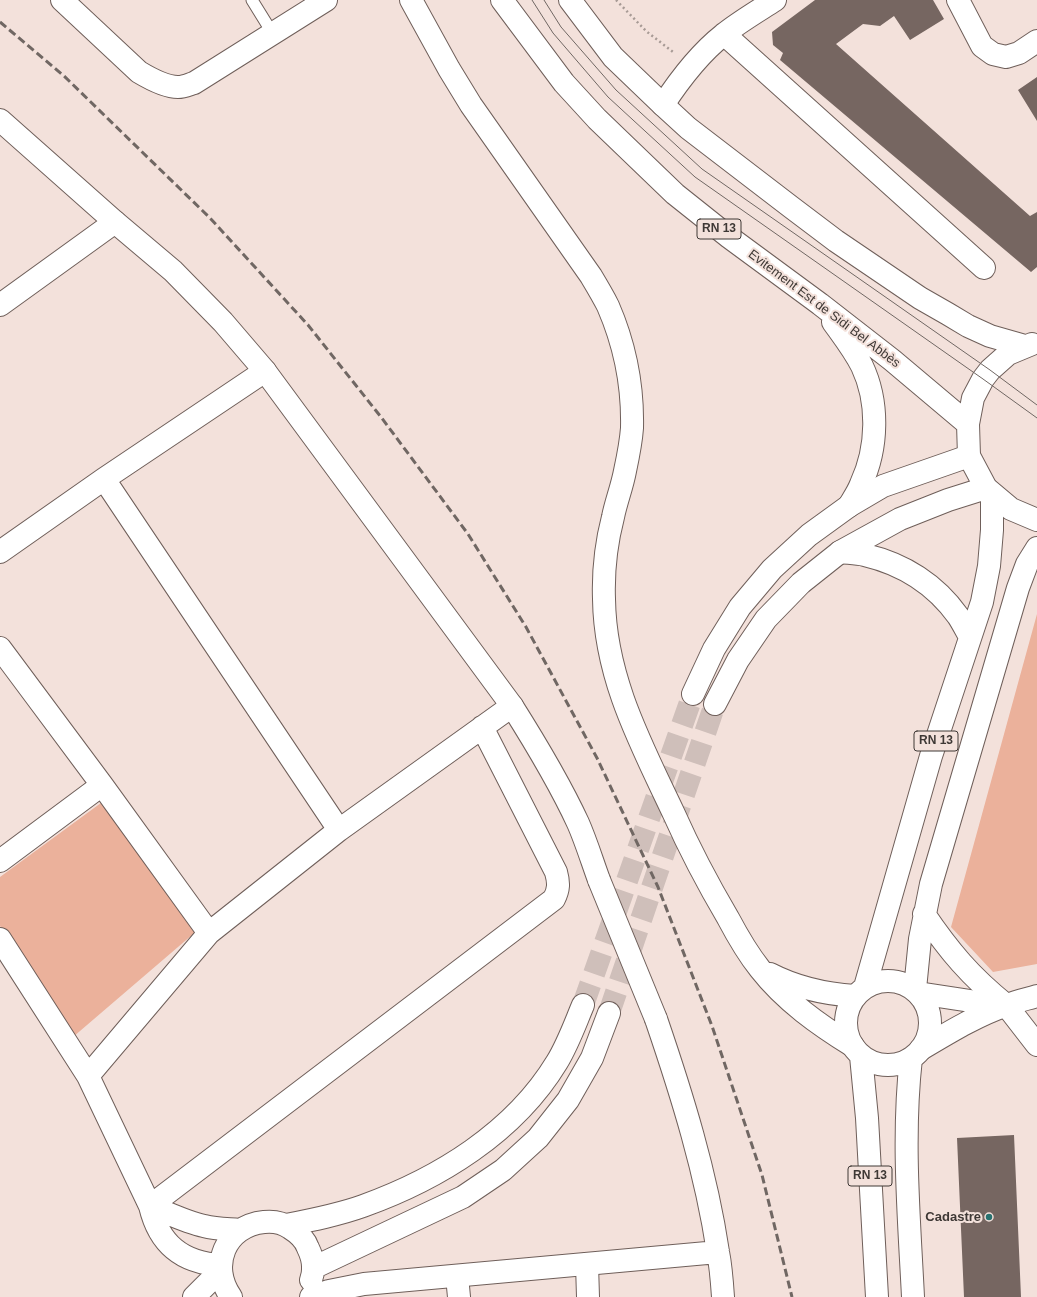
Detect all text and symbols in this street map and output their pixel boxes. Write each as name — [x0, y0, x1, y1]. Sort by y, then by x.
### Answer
road number: RN 13 — [697, 219, 741, 239]
street label: Evitement Est de Sidi Bel Abbès — [745, 247, 903, 371]
road number: RN 13 — [914, 731, 958, 751]
road number: RN 13 — [848, 1166, 892, 1186]
place label: Cadastre — [925, 1209, 981, 1225]
marker: Cadastre — [984, 1212, 994, 1222]

